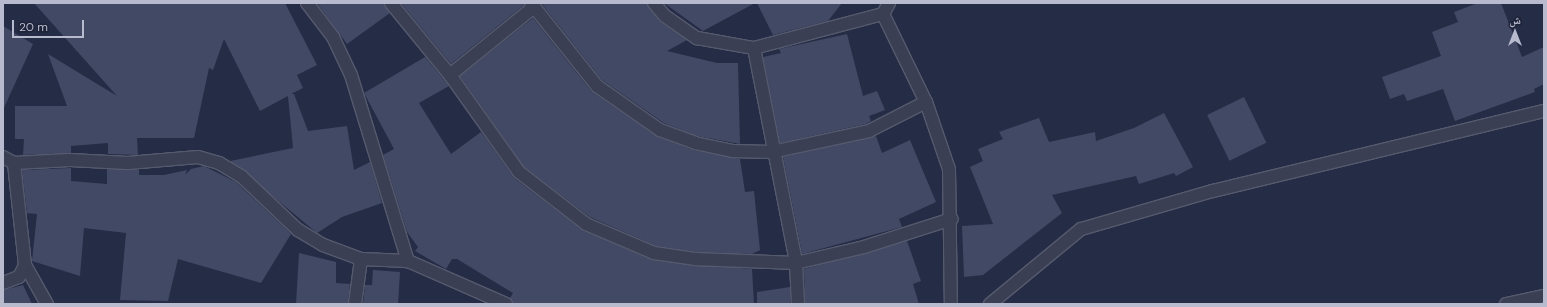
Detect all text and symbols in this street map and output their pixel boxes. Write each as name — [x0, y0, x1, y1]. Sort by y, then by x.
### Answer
scale bar — [14, 12, 86, 38]
north arrow — [1495, 12, 1535, 52]
text: ش — [1509, 13, 1521, 27]
text: 20 m — [19, 19, 48, 35]

